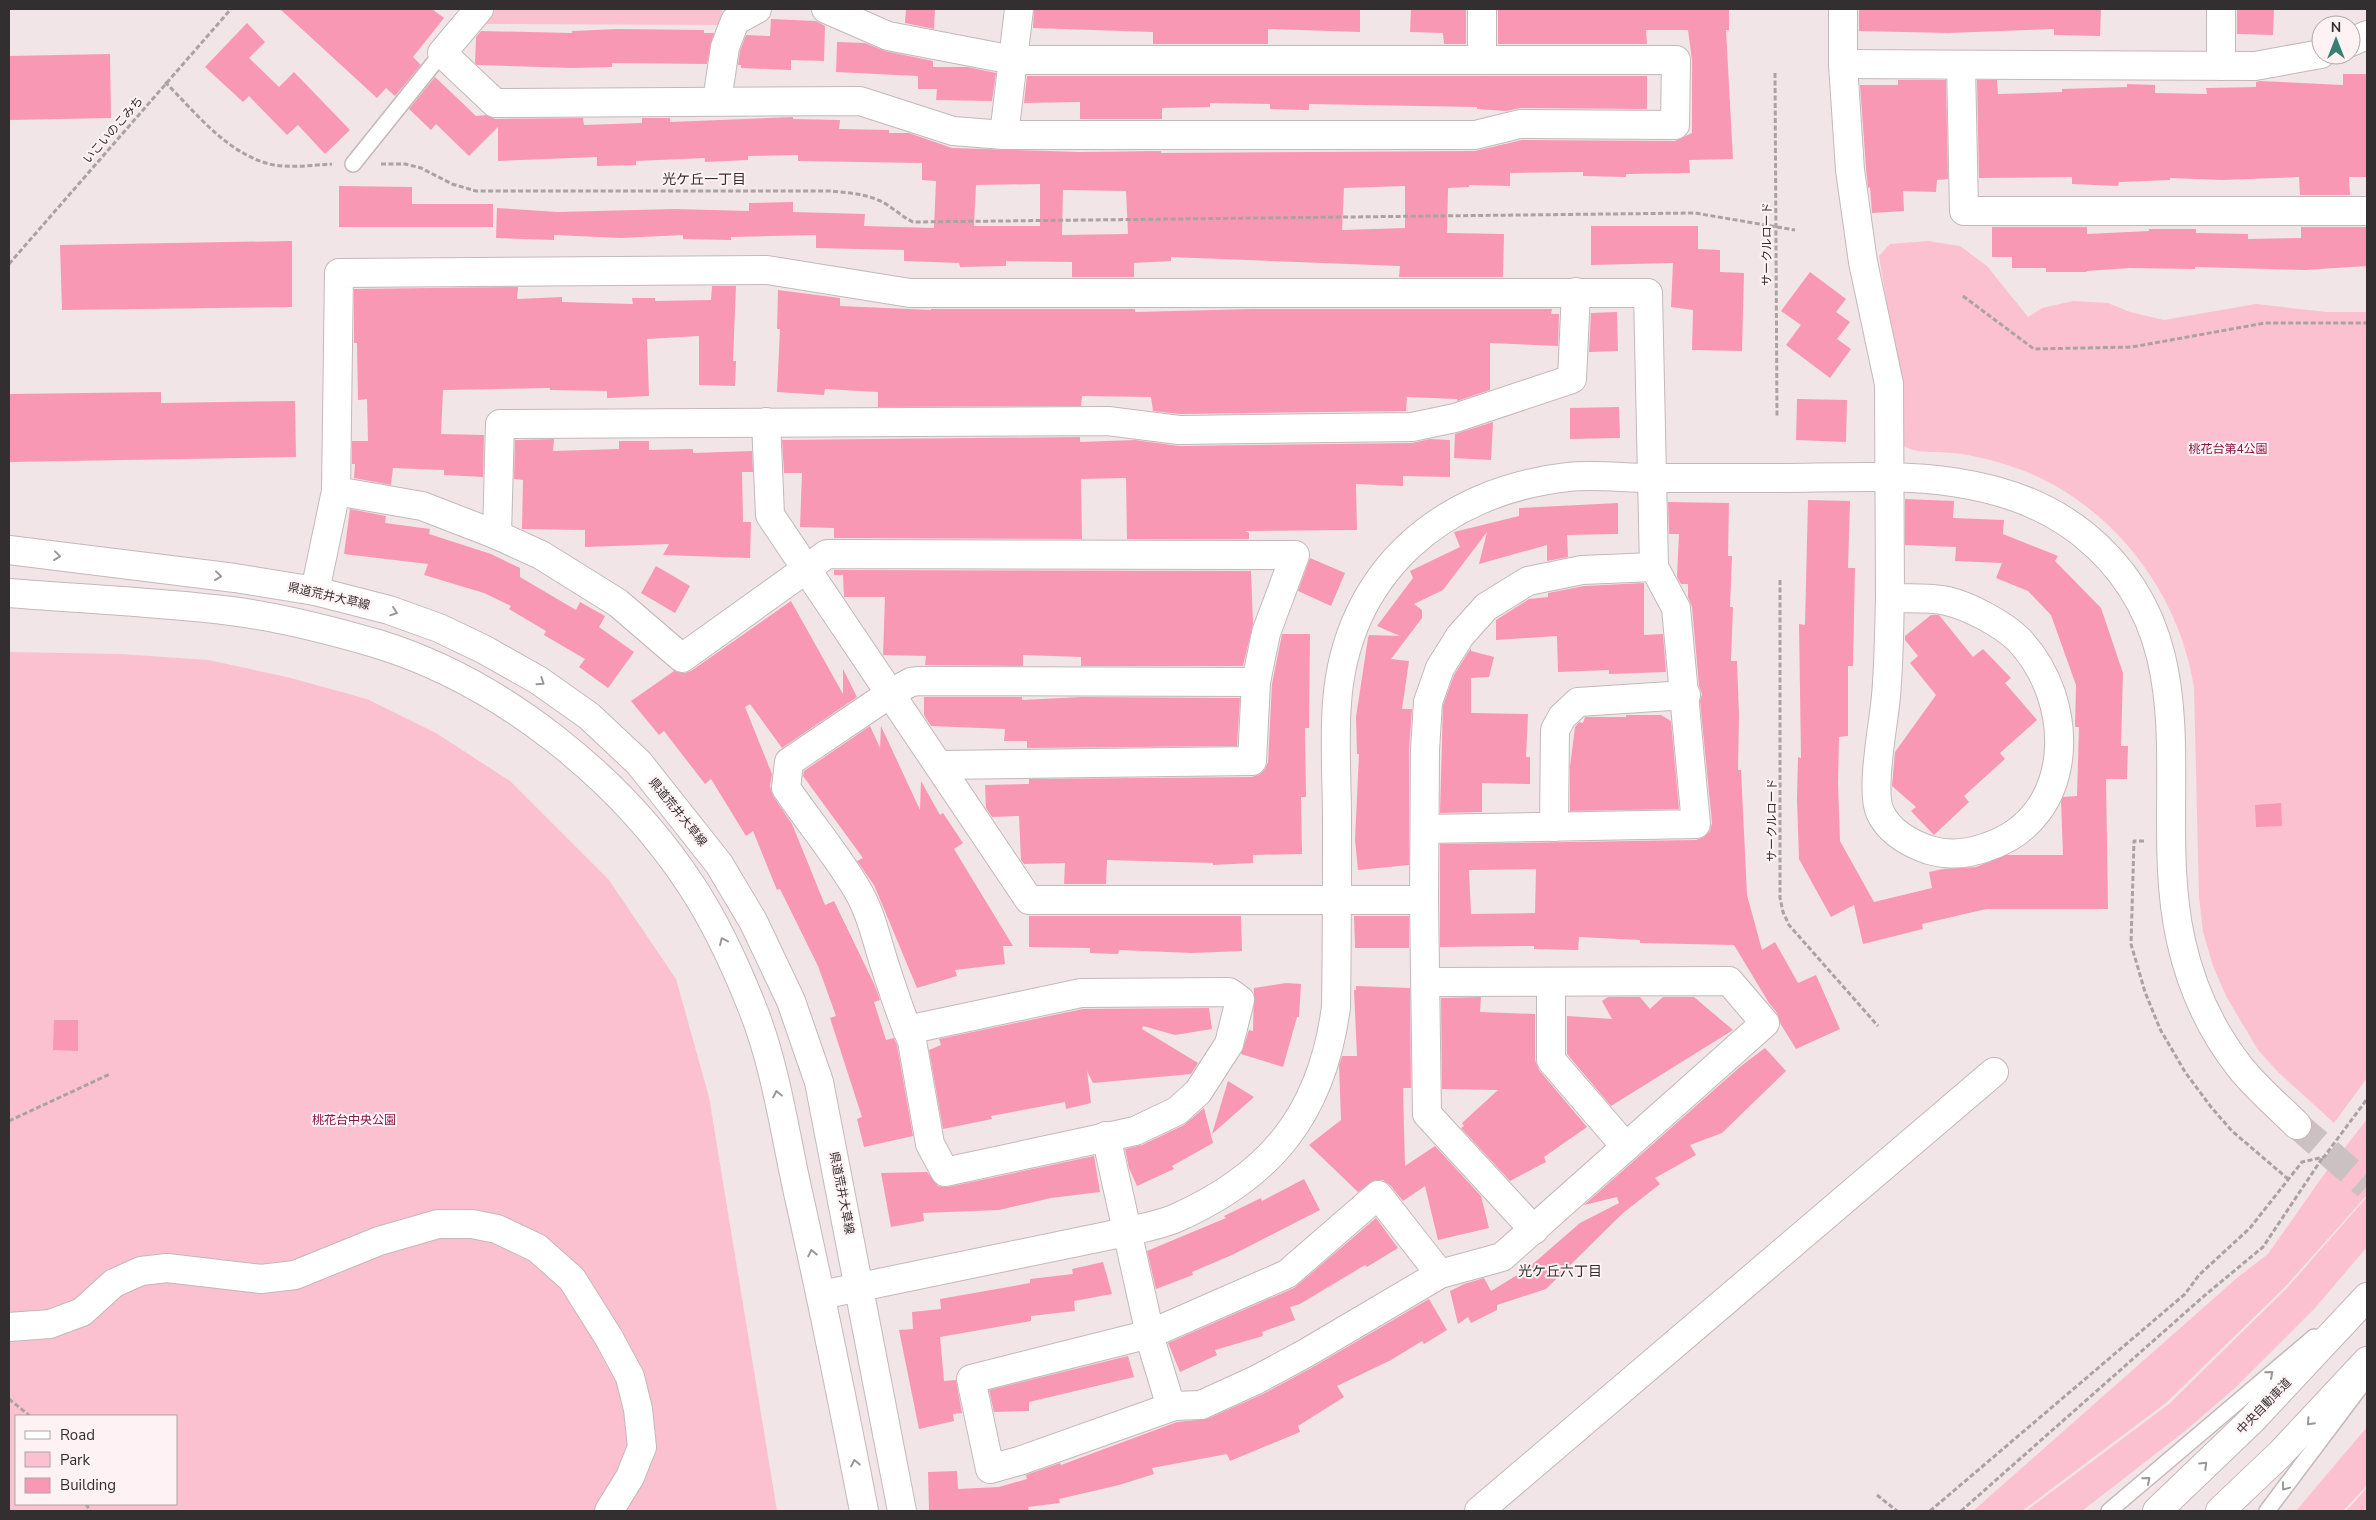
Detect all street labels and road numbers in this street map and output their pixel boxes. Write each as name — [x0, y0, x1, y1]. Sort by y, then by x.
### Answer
street label: いこいのこみち — [79, 93, 147, 167]
street label: サークルロード — [1759, 202, 1775, 286]
street label: 県道荒井大草線 — [286, 579, 372, 613]
street label: 県道荒井大草線 — [645, 774, 711, 850]
street label: サークルロード — [1764, 778, 1780, 862]
street label: 県道荒井大草線 — [826, 1150, 858, 1236]
street label: 中央自動車道 — [2233, 1375, 2295, 1437]

